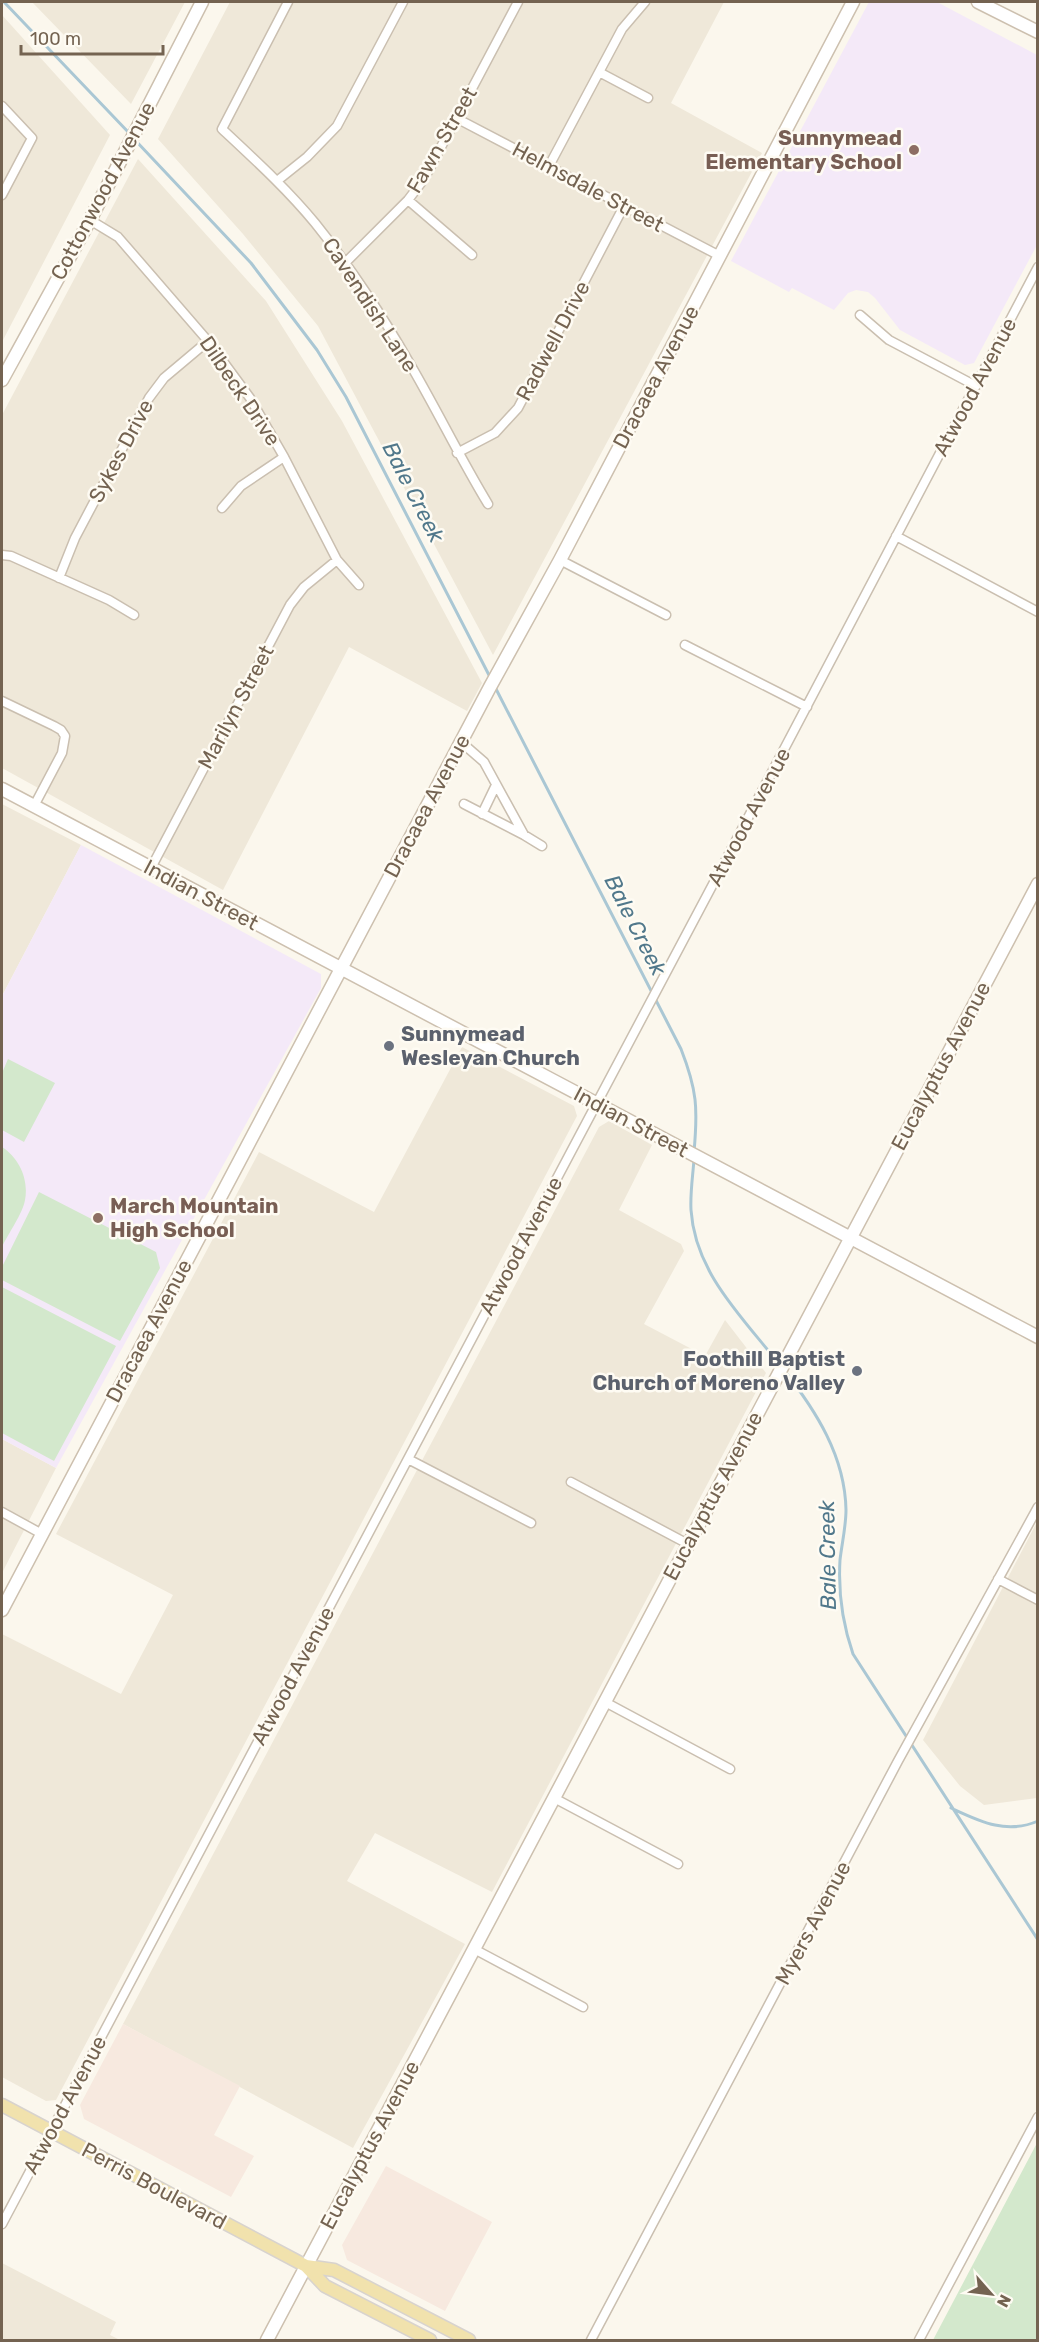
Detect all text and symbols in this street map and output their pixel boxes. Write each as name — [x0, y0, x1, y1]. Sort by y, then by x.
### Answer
scale bar — [21, 18, 164, 56]
text: 100 m — [30, 28, 81, 50]
street label: Fawn Street — [401, 82, 482, 197]
street label: Cottonwood Avenue — [45, 97, 160, 284]
place label: Sunnymead Elementary School — [705, 125, 902, 174]
street label: Helmsdale Street — [508, 136, 668, 237]
marker: Sunnymead Elementary School — [907, 143, 921, 157]
street label: Cavendish Lane — [318, 233, 423, 377]
street label: Radwell Drive — [511, 277, 595, 405]
street label: Dracaea Avenue — [607, 301, 704, 453]
street label: Atwood Avenue — [928, 313, 1022, 460]
street label: Dilbeck Drive — [195, 331, 286, 450]
street label: Sykes Drive — [83, 395, 158, 507]
water label: Bale Creek — [377, 437, 451, 548]
street label: Marilyn Street — [192, 641, 279, 773]
street label: Dracaea Avenue — [378, 730, 475, 882]
street label: Atwood Avenue — [702, 743, 796, 890]
street label: Indian Street — [140, 854, 263, 935]
water label: Bale Creek — [599, 870, 673, 981]
street label: Eucalyptus Avenue — [886, 977, 996, 1154]
place label: Sunnymead Wesleyan Church — [401, 1021, 580, 1070]
marker: Sunnymead Wesleyan Church — [382, 1039, 396, 1053]
street label: Indian Street — [570, 1081, 693, 1162]
street label: Atwood Avenue — [474, 1172, 568, 1319]
place label: March Mountain High School — [110, 1193, 279, 1242]
marker: March Mountain High School — [91, 1211, 105, 1225]
street label: Dracaea Avenue — [100, 1255, 197, 1407]
place label: Foothill Baptist Church of Moreno Valley — [592, 1346, 845, 1395]
marker: Foothill Baptist Church of Moreno Valley — [850, 1364, 864, 1378]
street label: Eucalyptus Avenue — [658, 1407, 768, 1584]
water label: Bale Creek — [813, 1499, 842, 1610]
street label: Atwood Avenue — [246, 1602, 340, 1749]
street label: Myers Avenue — [769, 1857, 856, 1989]
street label: Atwood Avenue — [18, 2031, 112, 2178]
street label: Eucalyptus Avenue — [315, 2056, 425, 2233]
street label: Perris Boulevard — [78, 2137, 231, 2234]
north arrow — [961, 2264, 1021, 2324]
text: N — [993, 2291, 1015, 2310]

